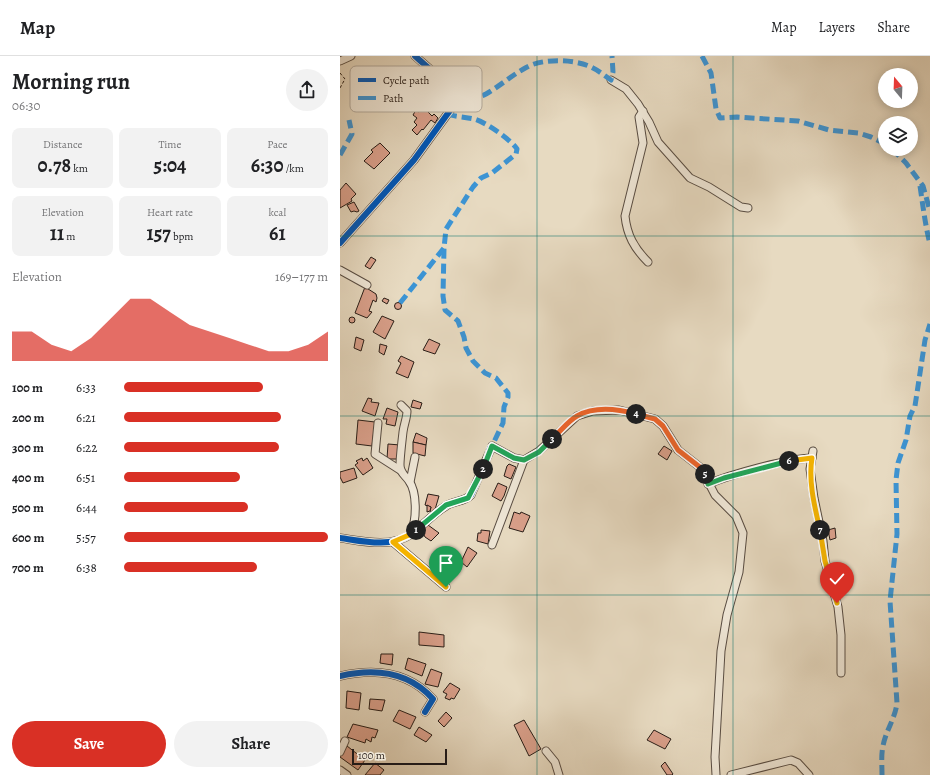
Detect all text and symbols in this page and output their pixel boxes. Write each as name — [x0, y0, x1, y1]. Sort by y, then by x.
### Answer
text: Map — [20, 15, 55, 41]
text: Map — [771, 18, 797, 37]
text: Layers — [819, 18, 855, 37]
text: Share — [877, 18, 910, 37]
legend — [350, 66, 482, 112]
text: Morning run — [12, 67, 130, 97]
north arrow — [878, 68, 918, 108]
map controls — [878, 68, 918, 156]
button: share — [286, 69, 328, 111]
text: Cycle path — [383, 73, 430, 88]
text: Path — [383, 91, 404, 106]
text: 06:30 — [12, 97, 40, 114]
button: layers — [878, 116, 918, 156]
text: Distance — [43, 137, 82, 152]
text: Time — [159, 137, 181, 152]
text: Pace — [267, 137, 288, 152]
text: 0.78 — [37, 152, 71, 179]
text: 5:04 — [154, 152, 186, 179]
text: 6:30 — [251, 152, 284, 179]
text: km — [71, 161, 88, 176]
text: /km — [284, 161, 304, 176]
text: Elevation — [42, 205, 84, 220]
text: Heart rate — [147, 205, 193, 220]
text: kcal — [269, 205, 286, 220]
text: 11 — [50, 220, 64, 247]
text: 157 — [147, 220, 171, 247]
text: 61 — [269, 220, 286, 247]
text: m — [64, 229, 76, 244]
text: bpm — [171, 229, 193, 244]
text: Elevation — [12, 268, 62, 285]
text: 169–177 m — [275, 268, 328, 285]
text: 100 m — [12, 379, 43, 396]
text: 6:33 — [76, 379, 96, 396]
pin: 4 — [626, 404, 646, 424]
text: 4 — [633, 406, 639, 421]
text: 200 m — [12, 409, 45, 426]
text: 6:21 — [76, 409, 96, 426]
pin: 3 — [542, 429, 562, 449]
text: 3 — [550, 431, 554, 446]
text: 300 m — [12, 439, 44, 456]
text: 6:22 — [76, 439, 97, 456]
pin: 6 — [779, 451, 799, 471]
text: 6 — [786, 453, 792, 468]
pin: 2 — [473, 459, 493, 479]
text: 2 — [480, 461, 486, 476]
pin: 5 — [695, 464, 715, 484]
text: 5 — [703, 466, 707, 481]
text: 400 m — [12, 469, 44, 486]
text: 6:51 — [76, 469, 95, 486]
text: 500 m — [12, 499, 44, 516]
text: 6:44 — [76, 499, 97, 516]
pin: 1 — [406, 520, 426, 540]
pin: 7 — [810, 520, 830, 540]
text: 1 — [414, 522, 418, 537]
text: 7 — [818, 522, 822, 537]
text: 600 m — [12, 529, 44, 546]
text: 5:57 — [76, 529, 96, 546]
pin — [429, 546, 463, 587]
icon: arrive — [435, 552, 457, 574]
text: 700 m — [12, 559, 44, 576]
text: 6:38 — [76, 559, 97, 576]
pin — [820, 562, 854, 603]
icon: check — [826, 568, 848, 590]
button: Save — [12, 721, 166, 767]
button: Share — [174, 721, 328, 767]
scale bar — [352, 747, 447, 766]
text: 100 m — [358, 748, 385, 763]

